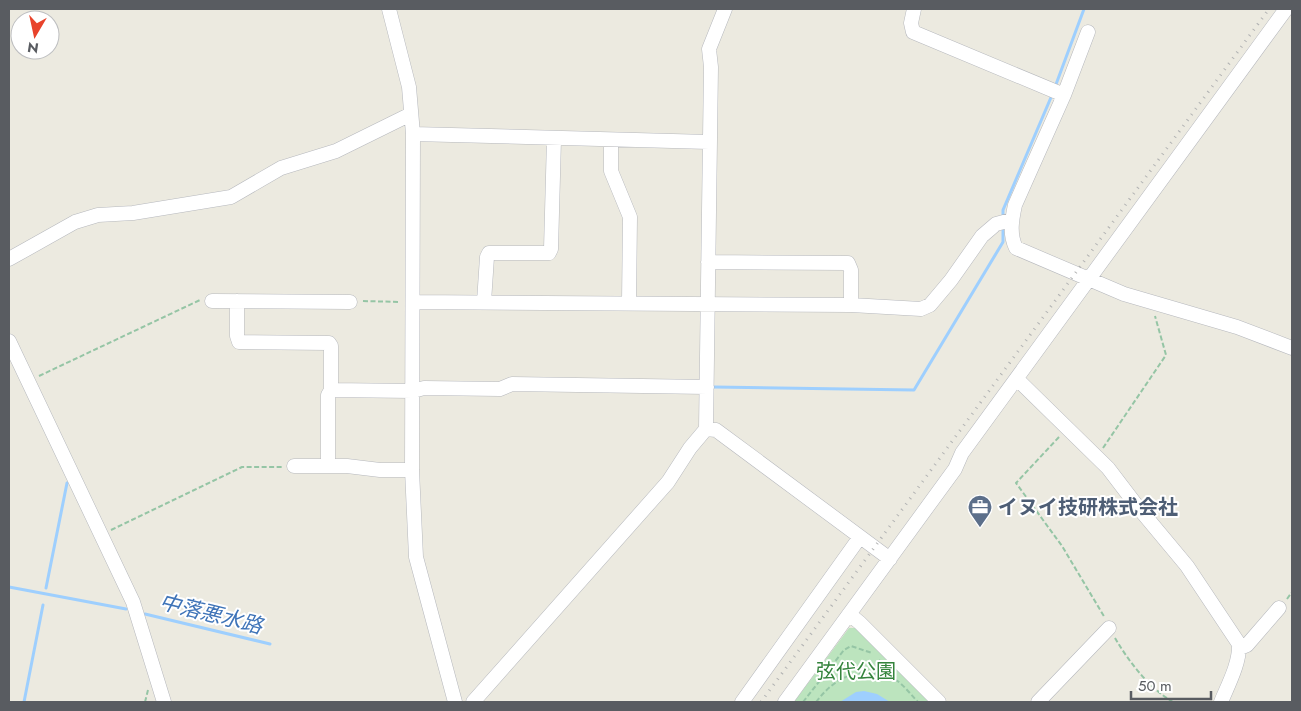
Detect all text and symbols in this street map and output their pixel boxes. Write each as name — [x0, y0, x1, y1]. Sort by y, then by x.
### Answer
north arrow — [10, 10, 60, 60]
text: N — [26, 37, 40, 59]
place label: イヌイ技研株式会社 — [998, 493, 1178, 522]
office icon: イヌイ技研株式会社 — [967, 494, 993, 528]
water label: 中落悪水路 — [156, 587, 268, 642]
park label: 弦代公園 — [816, 657, 896, 686]
scale bar — [1131, 668, 1211, 700]
text: 50 m — [1138, 675, 1172, 697]

